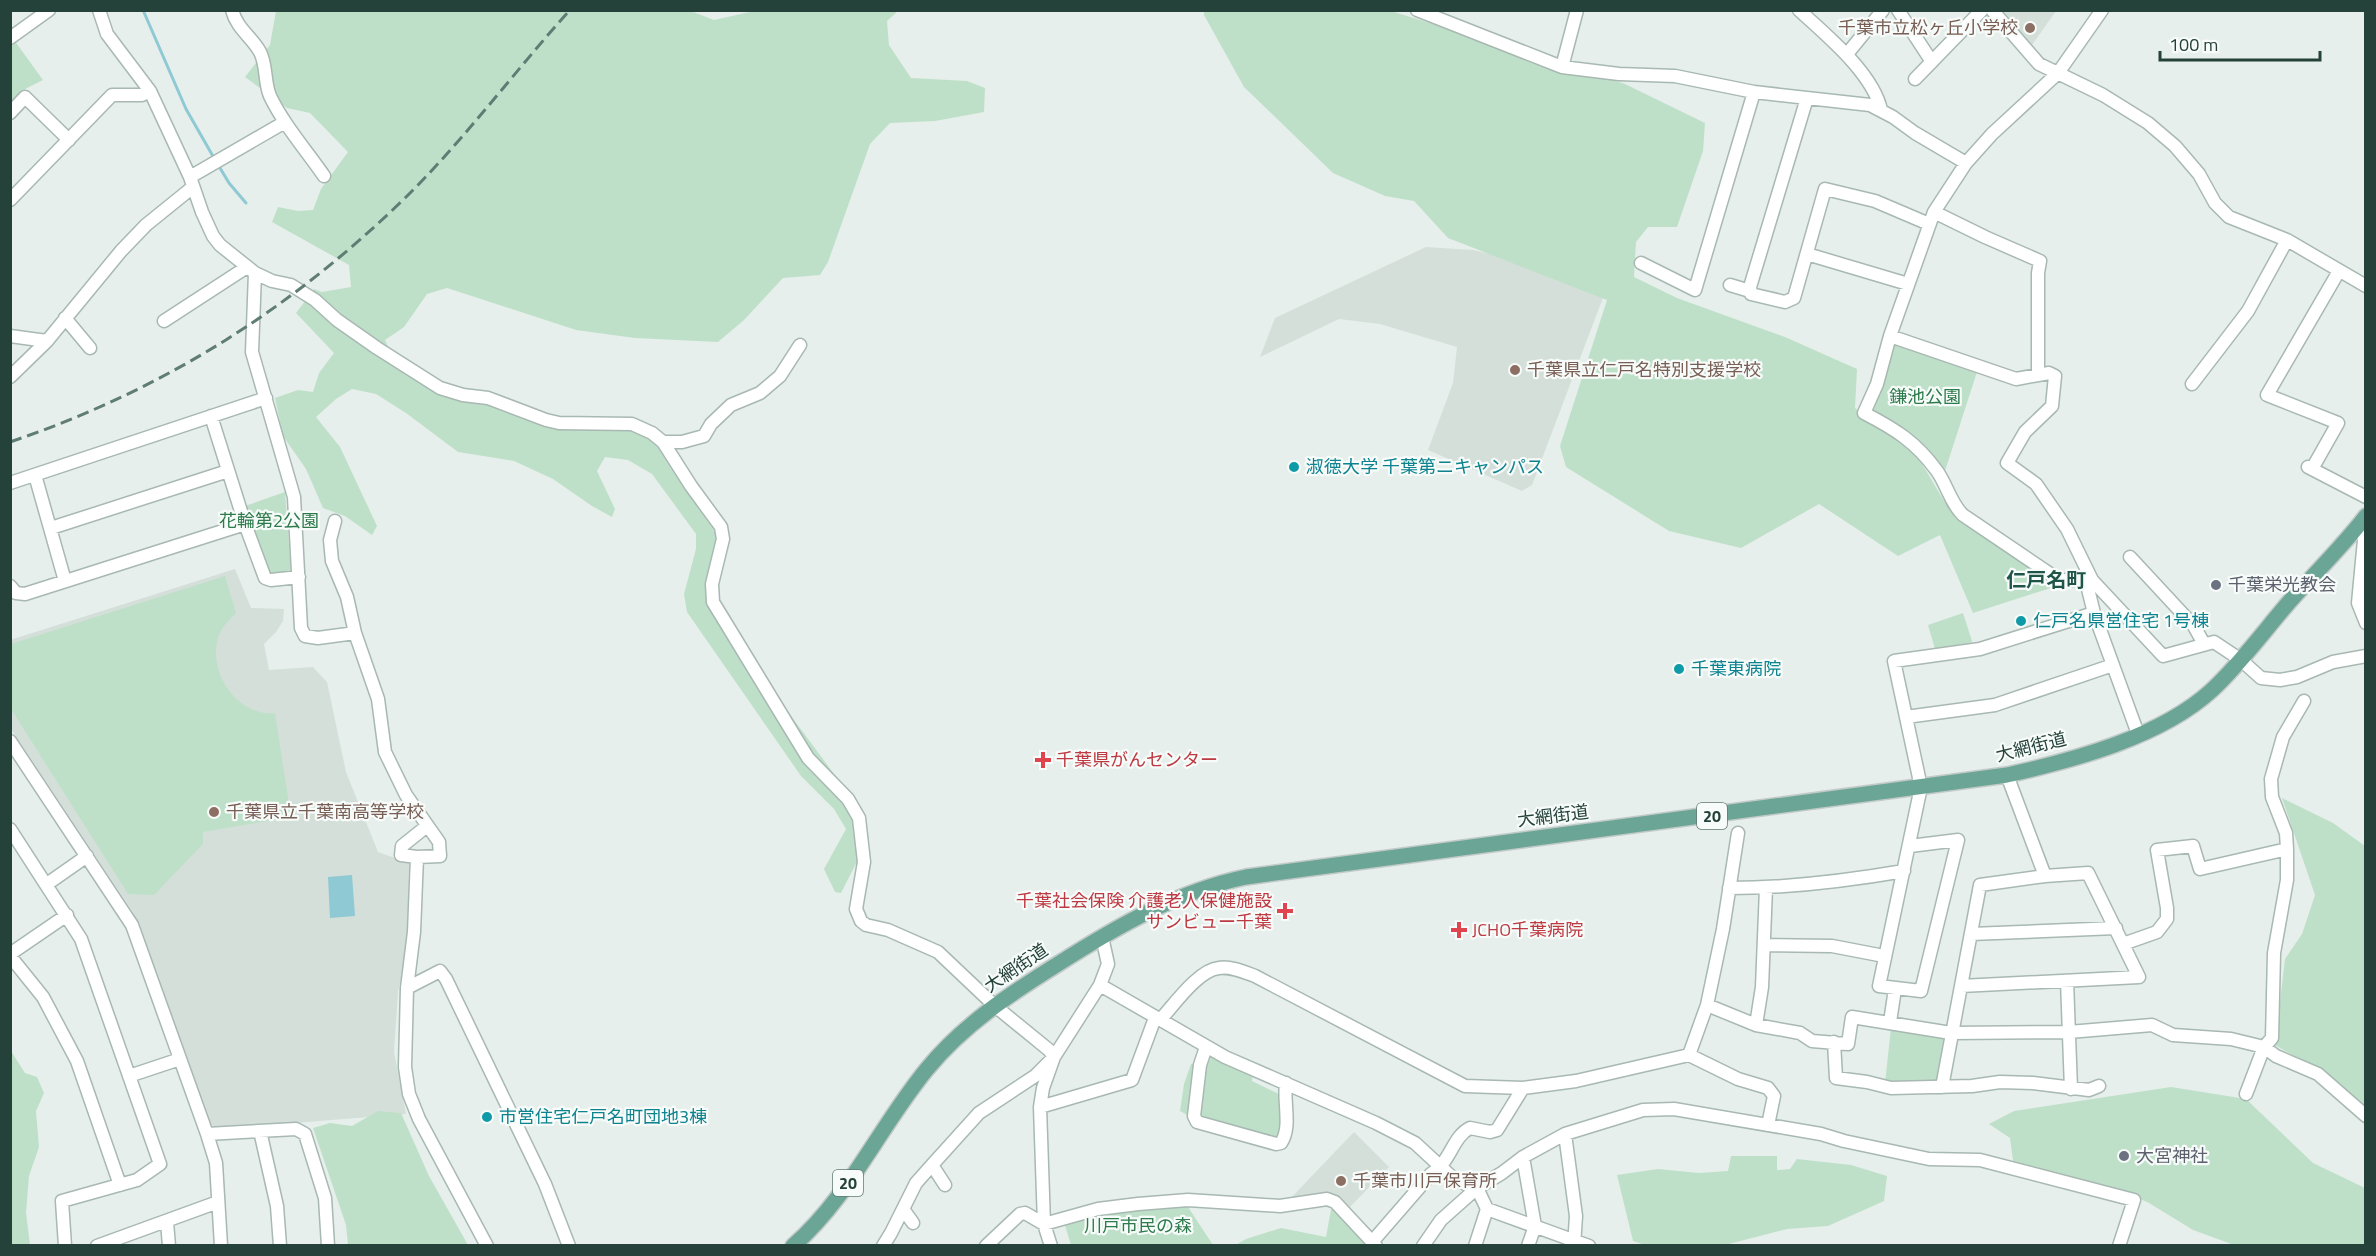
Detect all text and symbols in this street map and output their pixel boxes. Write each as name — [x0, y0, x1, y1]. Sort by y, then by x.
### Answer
place label: 千葉市立松ヶ丘小学校 — [1838, 14, 2018, 41]
marker: 千葉市立松ヶ丘小学校 — [2023, 21, 2037, 35]
scale bar — [2160, 24, 2320, 62]
text: 100 m — [2169, 31, 2218, 58]
place label: 千葉県立仁戸名特別支援学校 — [1527, 356, 1761, 383]
marker: 千葉県立仁戸名特別支援学校 — [1508, 363, 1522, 377]
park label: 鎌池公園 — [1889, 383, 1961, 410]
place label: 淑徳大学 千葉第ニキャンパス — [1306, 453, 1544, 480]
marker: 淑徳大学 千葉第ニキャンパス — [1287, 460, 1301, 474]
park label: 花輪第2公園 — [219, 507, 319, 534]
district label: 仁戸名町 — [2006, 564, 2086, 595]
place label: 千葉栄光教会 — [2228, 571, 2336, 598]
marker: 千葉栄光教会 — [2209, 578, 2223, 592]
place label: 仁戸名県営住宅 1号棟 — [2033, 607, 2209, 634]
marker: 仁戸名県営住宅 1号棟 — [2014, 614, 2028, 628]
place label: 千葉東病院 — [1691, 655, 1781, 682]
marker: 千葉東病院 — [1672, 662, 1686, 676]
street label: 大網街道 — [1993, 725, 2069, 768]
place label: 千葉県がんセンター — [1056, 746, 1218, 773]
marker: 千葉県がんセンター — [1034, 751, 1052, 769]
place label: 千葉県立千葉南高等学校 — [226, 798, 424, 825]
street label: 大網街道 — [1516, 798, 1590, 833]
road number: 20 — [1697, 803, 1727, 829]
marker: 千葉県立千葉南高等学校 — [207, 805, 221, 819]
place label: 千葉社会保険 介護老人保健施設 サンビュー千葉 — [1016, 887, 1272, 935]
marker: 千葉社会保険 介護老人保健施設 サンビュー千葉 — [1276, 902, 1294, 920]
place label: JCHO千葉病院 — [1472, 916, 1583, 943]
marker: JCHO千葉病院 — [1450, 921, 1468, 939]
street label: 大網街道 — [978, 936, 1053, 999]
place label: 市営住宅仁戸名町団地3棟 — [499, 1103, 707, 1130]
marker: 市営住宅仁戸名町団地3棟 — [480, 1110, 494, 1124]
place label: 大宮神社 — [2136, 1142, 2208, 1169]
marker: 大宮神社 — [2117, 1149, 2131, 1163]
place label: 千葉市川戸保育所 — [1353, 1167, 1497, 1194]
road number: 20 — [833, 1170, 863, 1196]
marker: 千葉市川戸保育所 — [1334, 1174, 1348, 1188]
park label: 川戸市民の森 — [1084, 1212, 1192, 1239]

